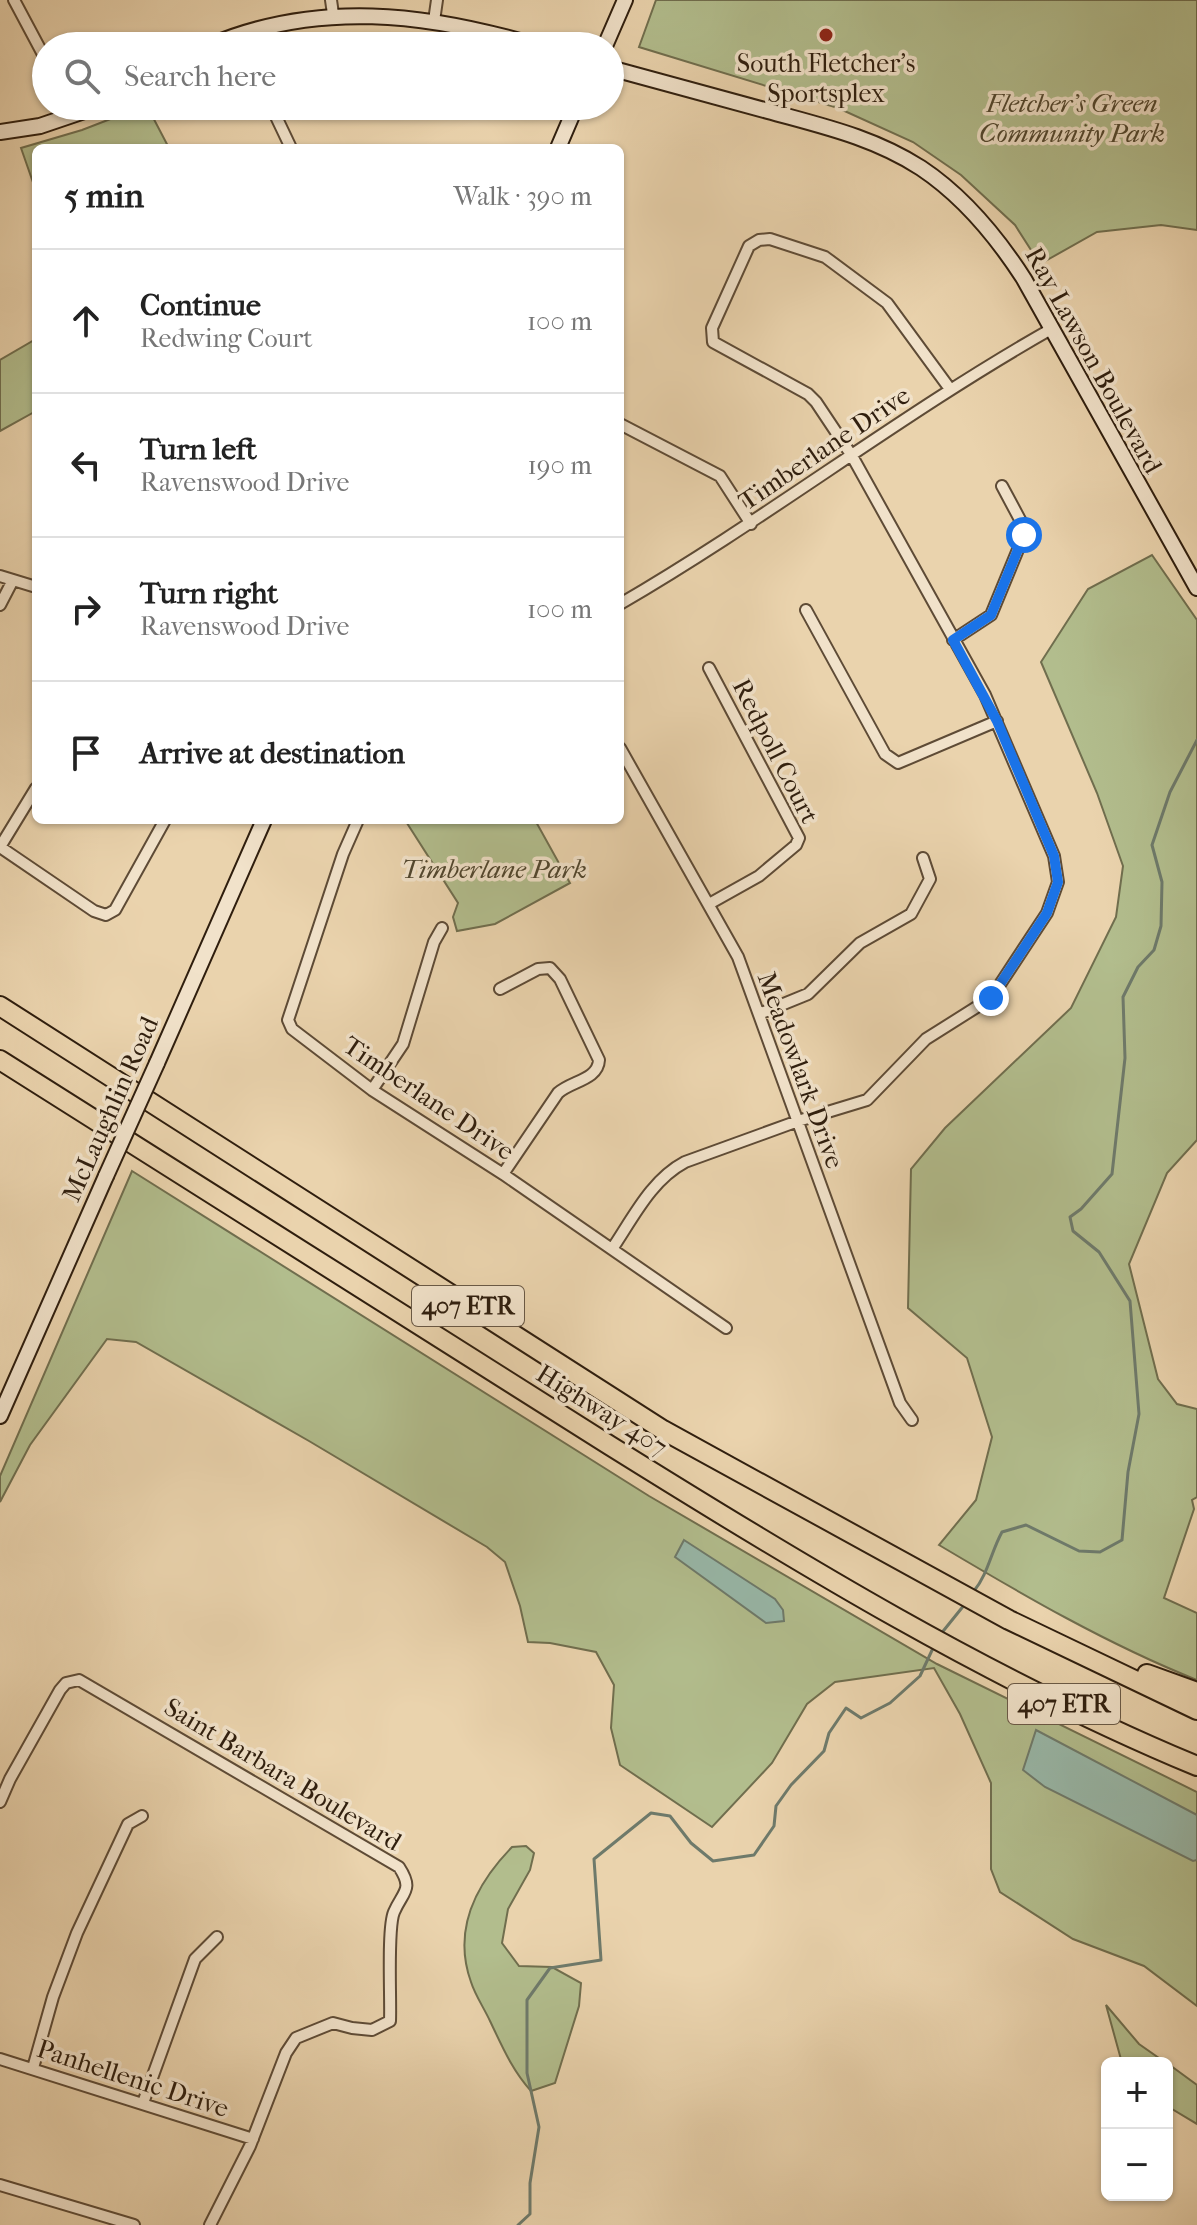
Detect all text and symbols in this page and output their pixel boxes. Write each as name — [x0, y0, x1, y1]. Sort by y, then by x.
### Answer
marker: South Fletcher's Sportsplex — [817, 26, 835, 44]
search box — [32, 32, 624, 120]
place label: South Fletcher's Sportsplex — [737, 48, 915, 109]
icon: search — [60, 54, 104, 98]
text: Search here — [124, 59, 276, 94]
park label: Fletcher's Green Community Park — [979, 88, 1165, 149]
text: 5 min — [64, 176, 144, 216]
text: Walk · 390 m — [453, 181, 592, 212]
street label: Ray Lawson Boulevard — [1018, 242, 1169, 480]
text: Continue — [140, 288, 261, 323]
icon: ahead — [64, 299, 108, 343]
text: 100 m — [527, 306, 592, 337]
text: Redwing Court — [140, 323, 313, 354]
street label: Timberlane Drive — [733, 380, 916, 517]
text: Turn left — [140, 432, 257, 467]
icon: left — [64, 443, 108, 487]
text: 190 m — [528, 450, 592, 481]
text: Ravenswood Drive — [140, 467, 349, 498]
route start — [1006, 517, 1042, 553]
text: Turn right — [140, 576, 278, 611]
icon: right — [64, 587, 108, 631]
text: 100 m — [527, 594, 592, 625]
text: Ravenswood Drive — [140, 611, 349, 642]
street label: Redpoll Court — [726, 674, 826, 829]
icon: arrive — [64, 731, 108, 775]
text: Arrive at destination — [140, 736, 405, 771]
park label: Timberlane Park — [401, 854, 587, 885]
street label: Meadowlark Drive — [751, 968, 851, 1173]
route end — [973, 980, 1009, 1016]
street label: McLaughlin Road — [56, 1011, 165, 1206]
street label: Timberlane Drive — [337, 1030, 520, 1167]
road number: 407 ETR — [412, 1286, 524, 1326]
street label: Highway 407 — [531, 1358, 673, 1463]
road number: 407 ETR — [1008, 1684, 1120, 1724]
street label: Saint Barbara Boulevard — [159, 1691, 408, 1858]
street label: Panhellenic Drive — [33, 2033, 233, 2124]
map controls — [1101, 2057, 1173, 2201]
button: + — [1101, 2057, 1173, 2129]
button: − — [1101, 2129, 1173, 2201]

